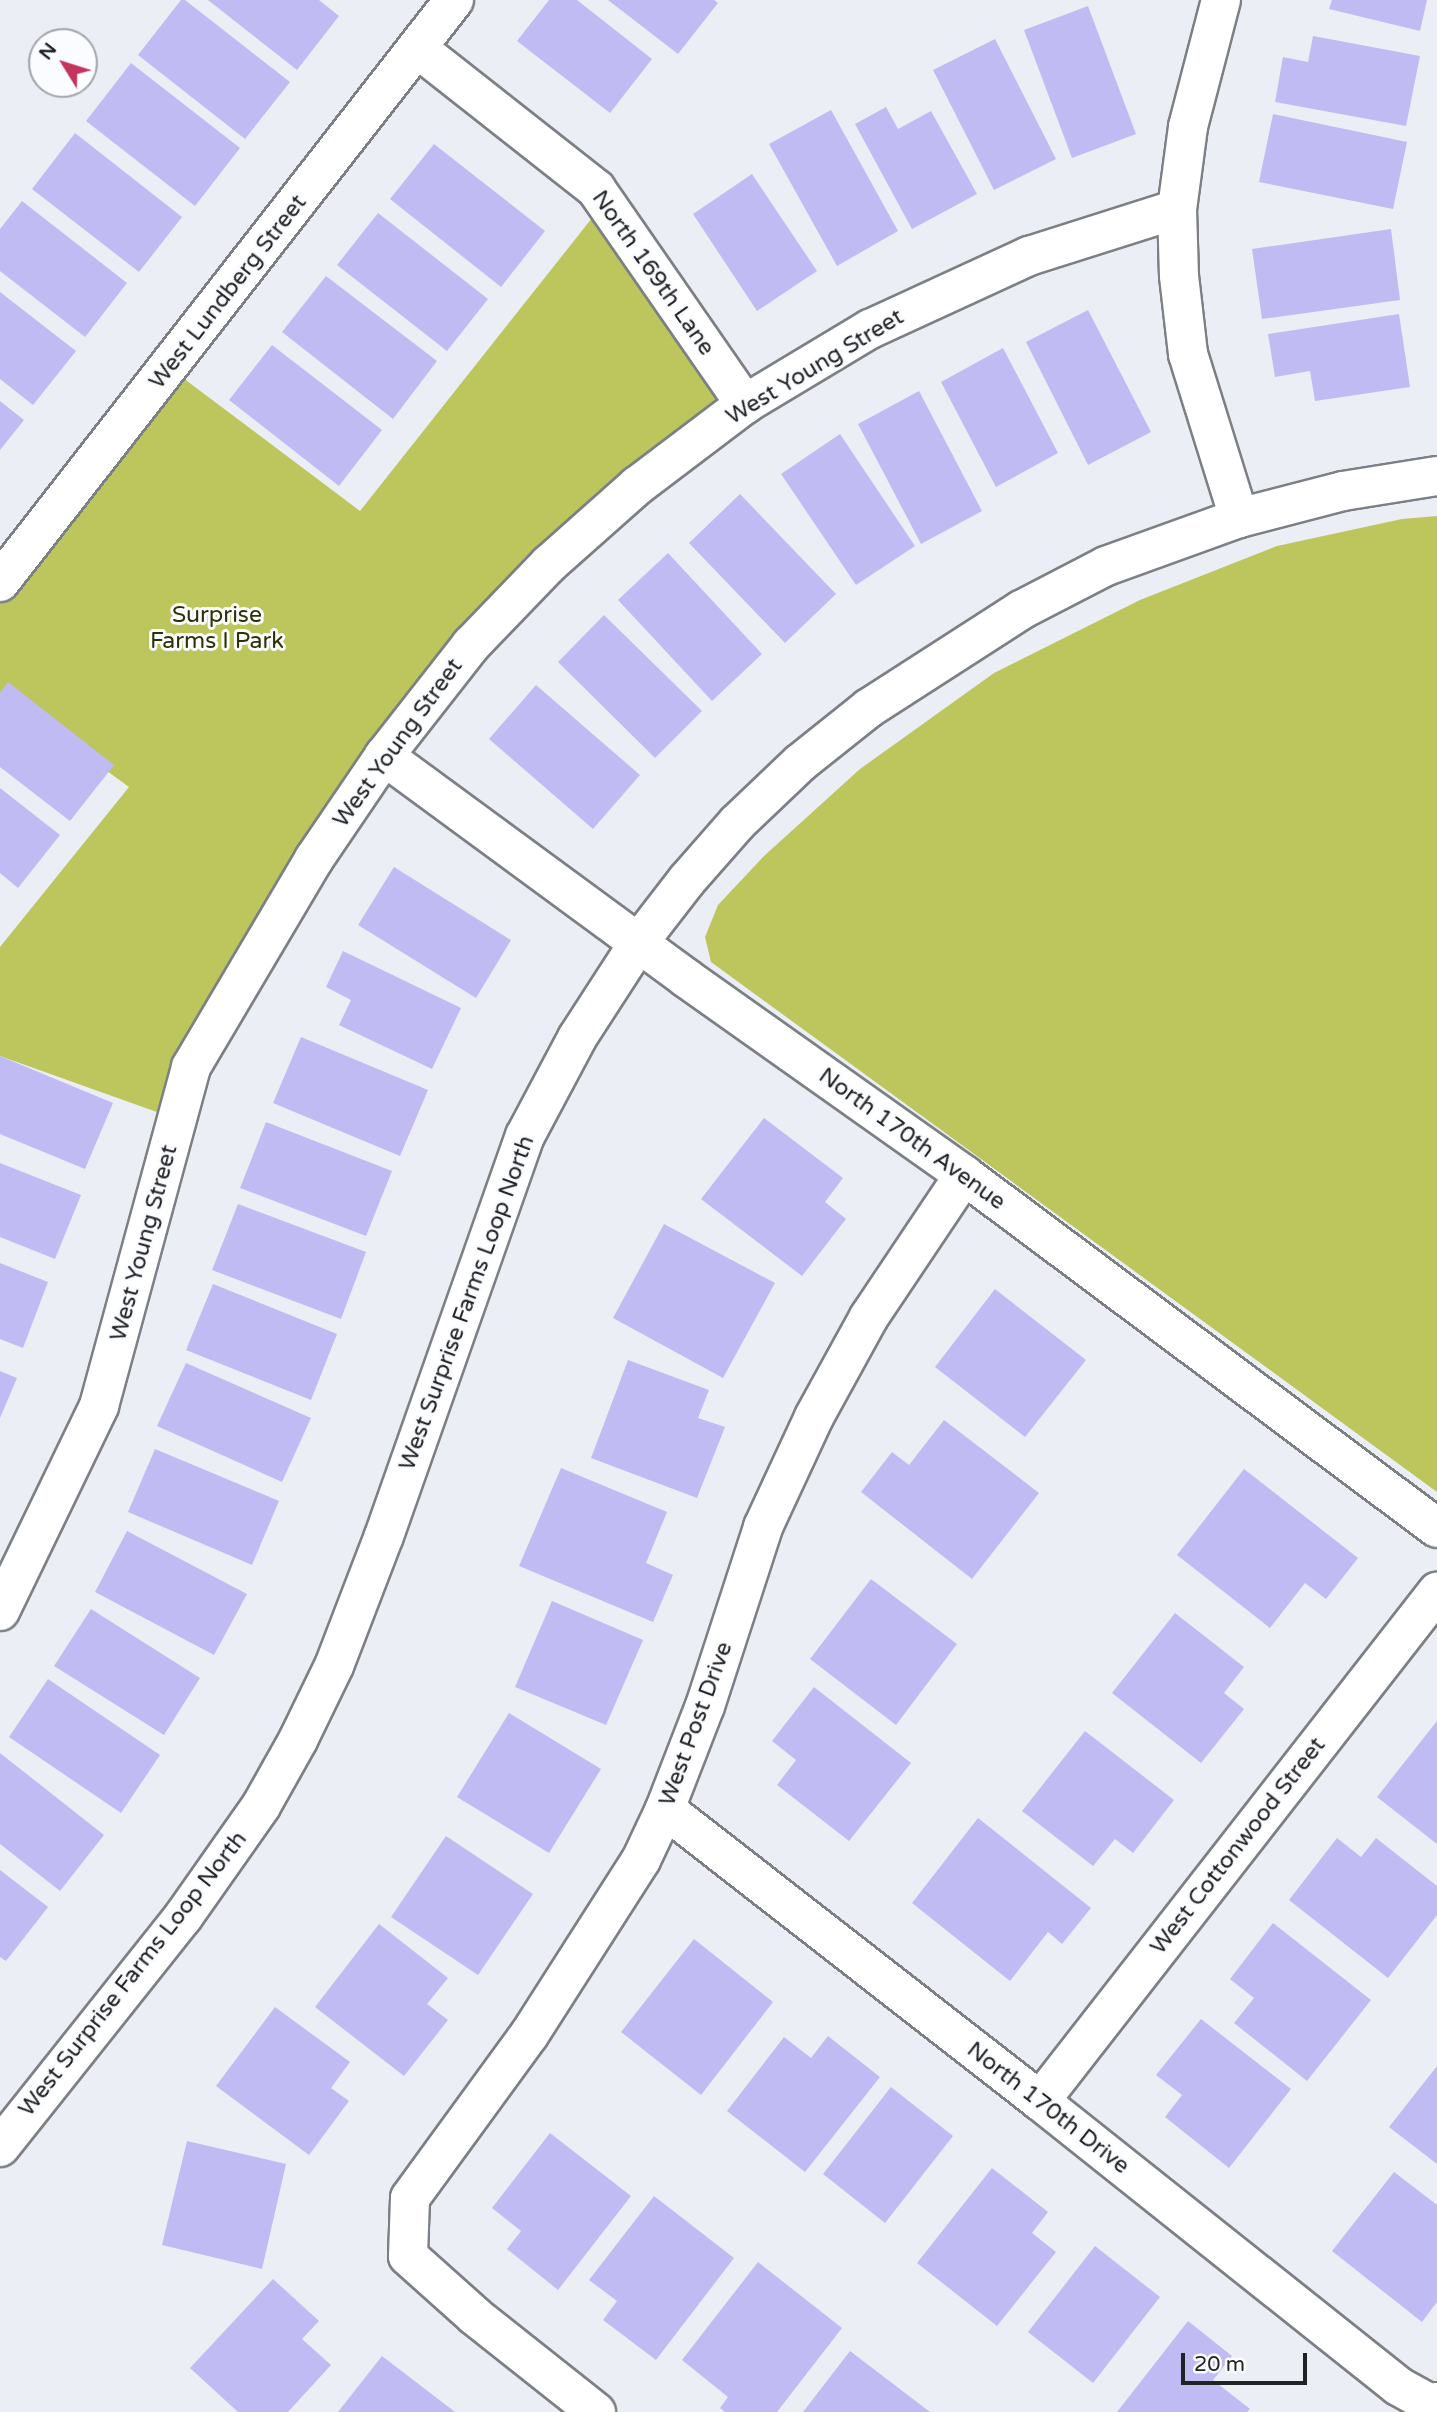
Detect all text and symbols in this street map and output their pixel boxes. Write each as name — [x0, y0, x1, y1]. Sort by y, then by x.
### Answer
north arrow — [28, 28, 98, 98]
text: N — [35, 39, 61, 64]
street label: North 169th Lane — [586, 185, 720, 361]
street label: West Lundberg Street — [144, 189, 312, 395]
street label: West Young Street — [721, 303, 909, 431]
park label: Surprise Farms I Park — [150, 601, 284, 655]
street label: West Young Street — [327, 653, 469, 833]
street label: North 170th Avenue — [813, 1062, 1011, 1216]
street label: West Surprise Farms Loop North — [393, 1132, 541, 1474]
street label: West Young Street — [105, 1142, 183, 1344]
street label: West Post Drive — [654, 1638, 738, 1810]
street label: West Cottonwood Street — [1145, 1732, 1331, 1960]
street label: West Surprise Farms Loop North — [13, 1826, 253, 2122]
street label: North 170th Drive — [961, 2036, 1135, 2180]
scale bar — [1185, 2338, 1311, 2382]
text: 20 m — [1194, 2352, 1245, 2377]

